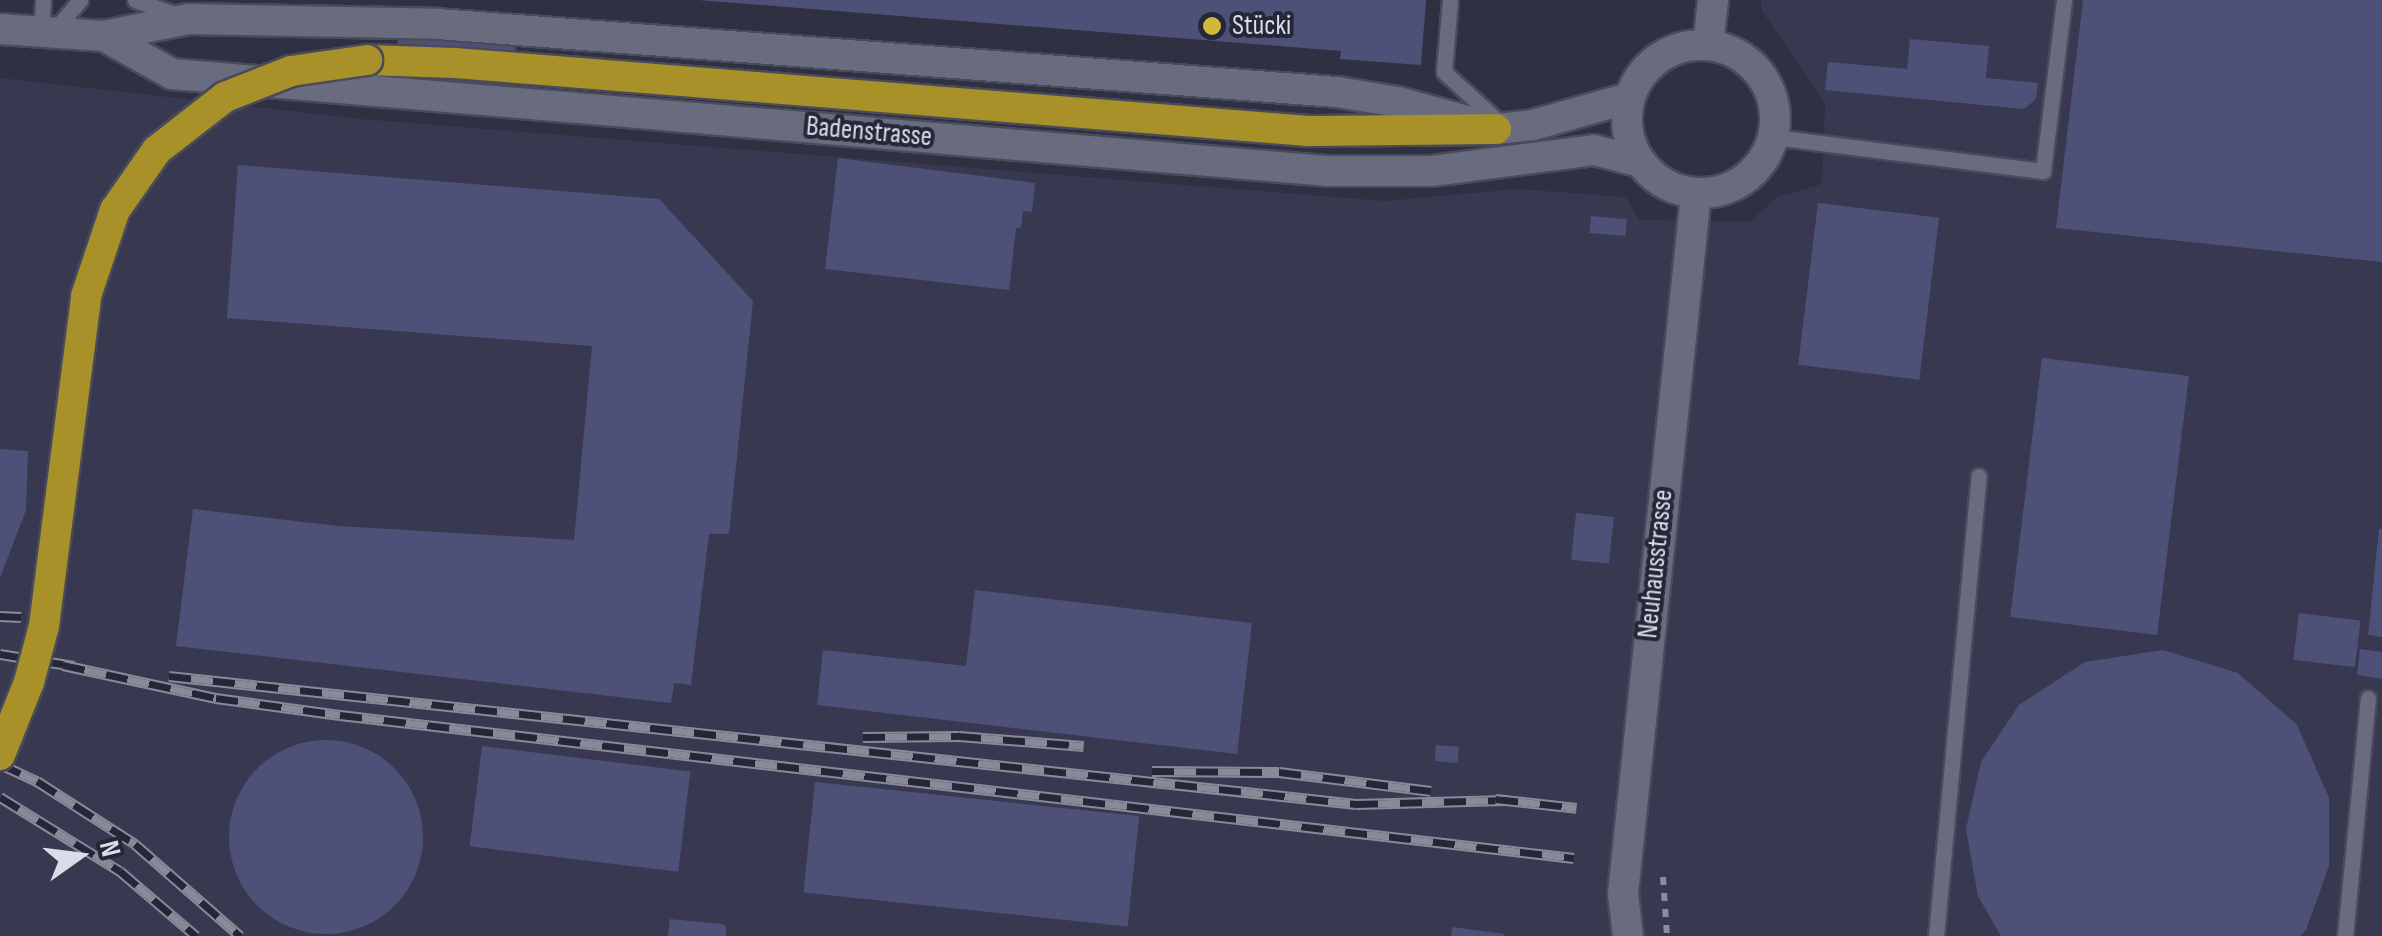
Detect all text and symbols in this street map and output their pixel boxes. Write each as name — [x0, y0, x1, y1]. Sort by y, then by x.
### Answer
place label: Stücki — [1232, 9, 1291, 43]
marker: Stücki — [1201, 15, 1223, 37]
street label: Badenstrasse — [805, 110, 933, 154]
street label: Neuhausstrasse — [1631, 488, 1681, 640]
north arrow — [30, 806, 130, 906]
text: N — [92, 837, 127, 860]

